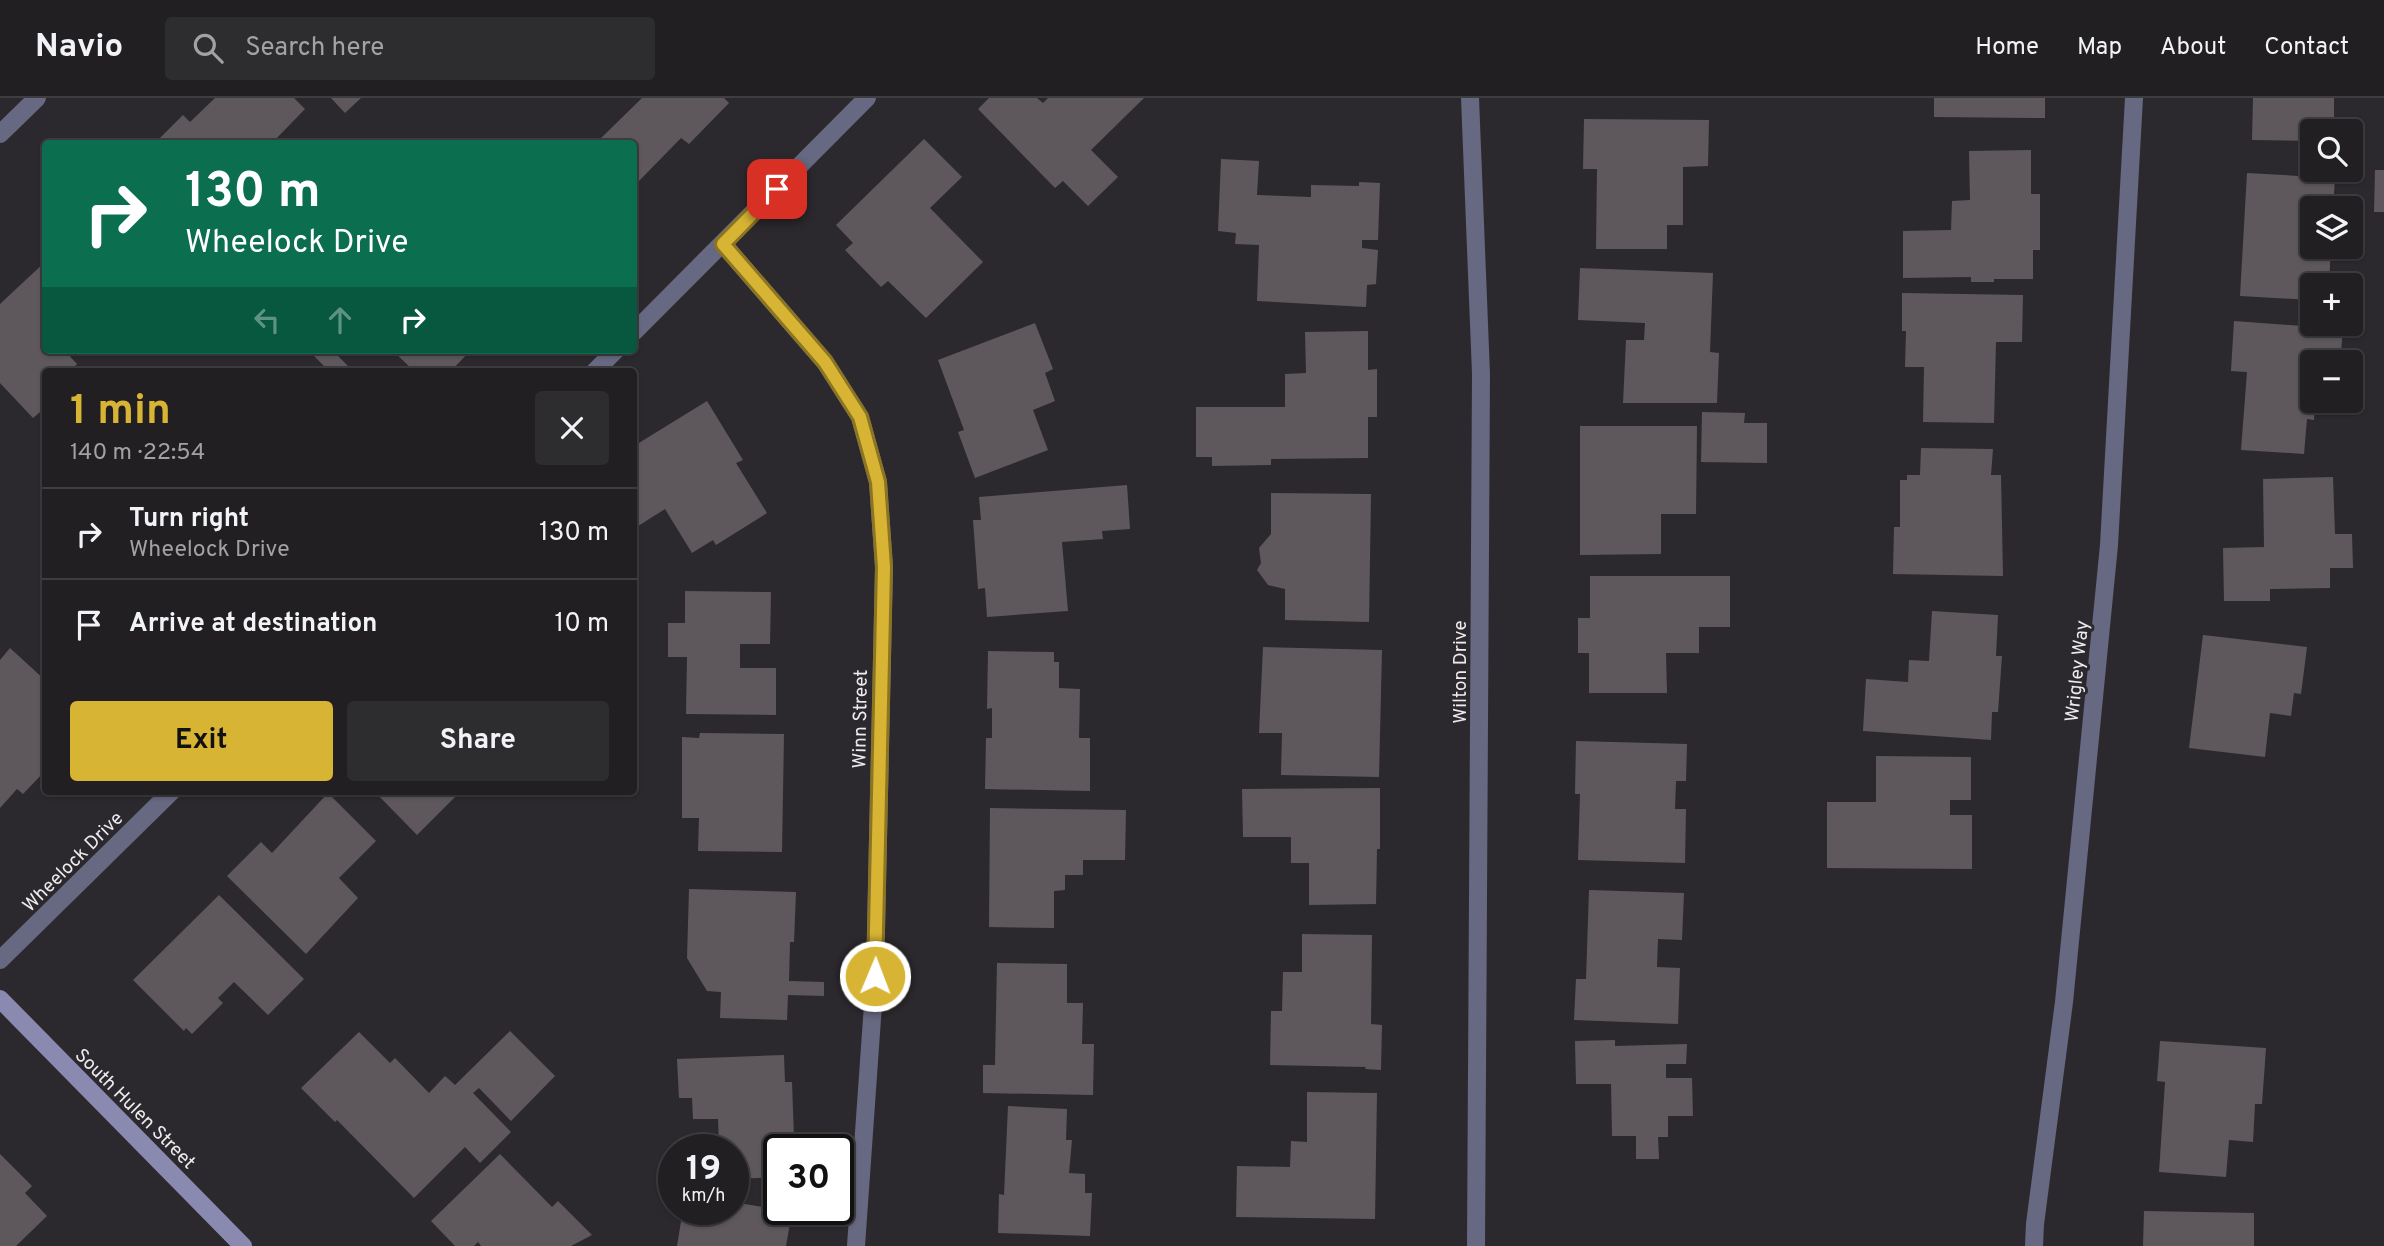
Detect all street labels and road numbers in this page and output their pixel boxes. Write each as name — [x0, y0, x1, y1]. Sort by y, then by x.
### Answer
street label: Wrigley Way — [2061, 619, 2095, 723]
street label: Wilton Drive — [1449, 620, 1473, 724]
street label: Winn Street — [848, 669, 874, 769]
street label: Wheelock Drive — [18, 807, 129, 918]
street label: South Hulen Street — [69, 1044, 200, 1175]

